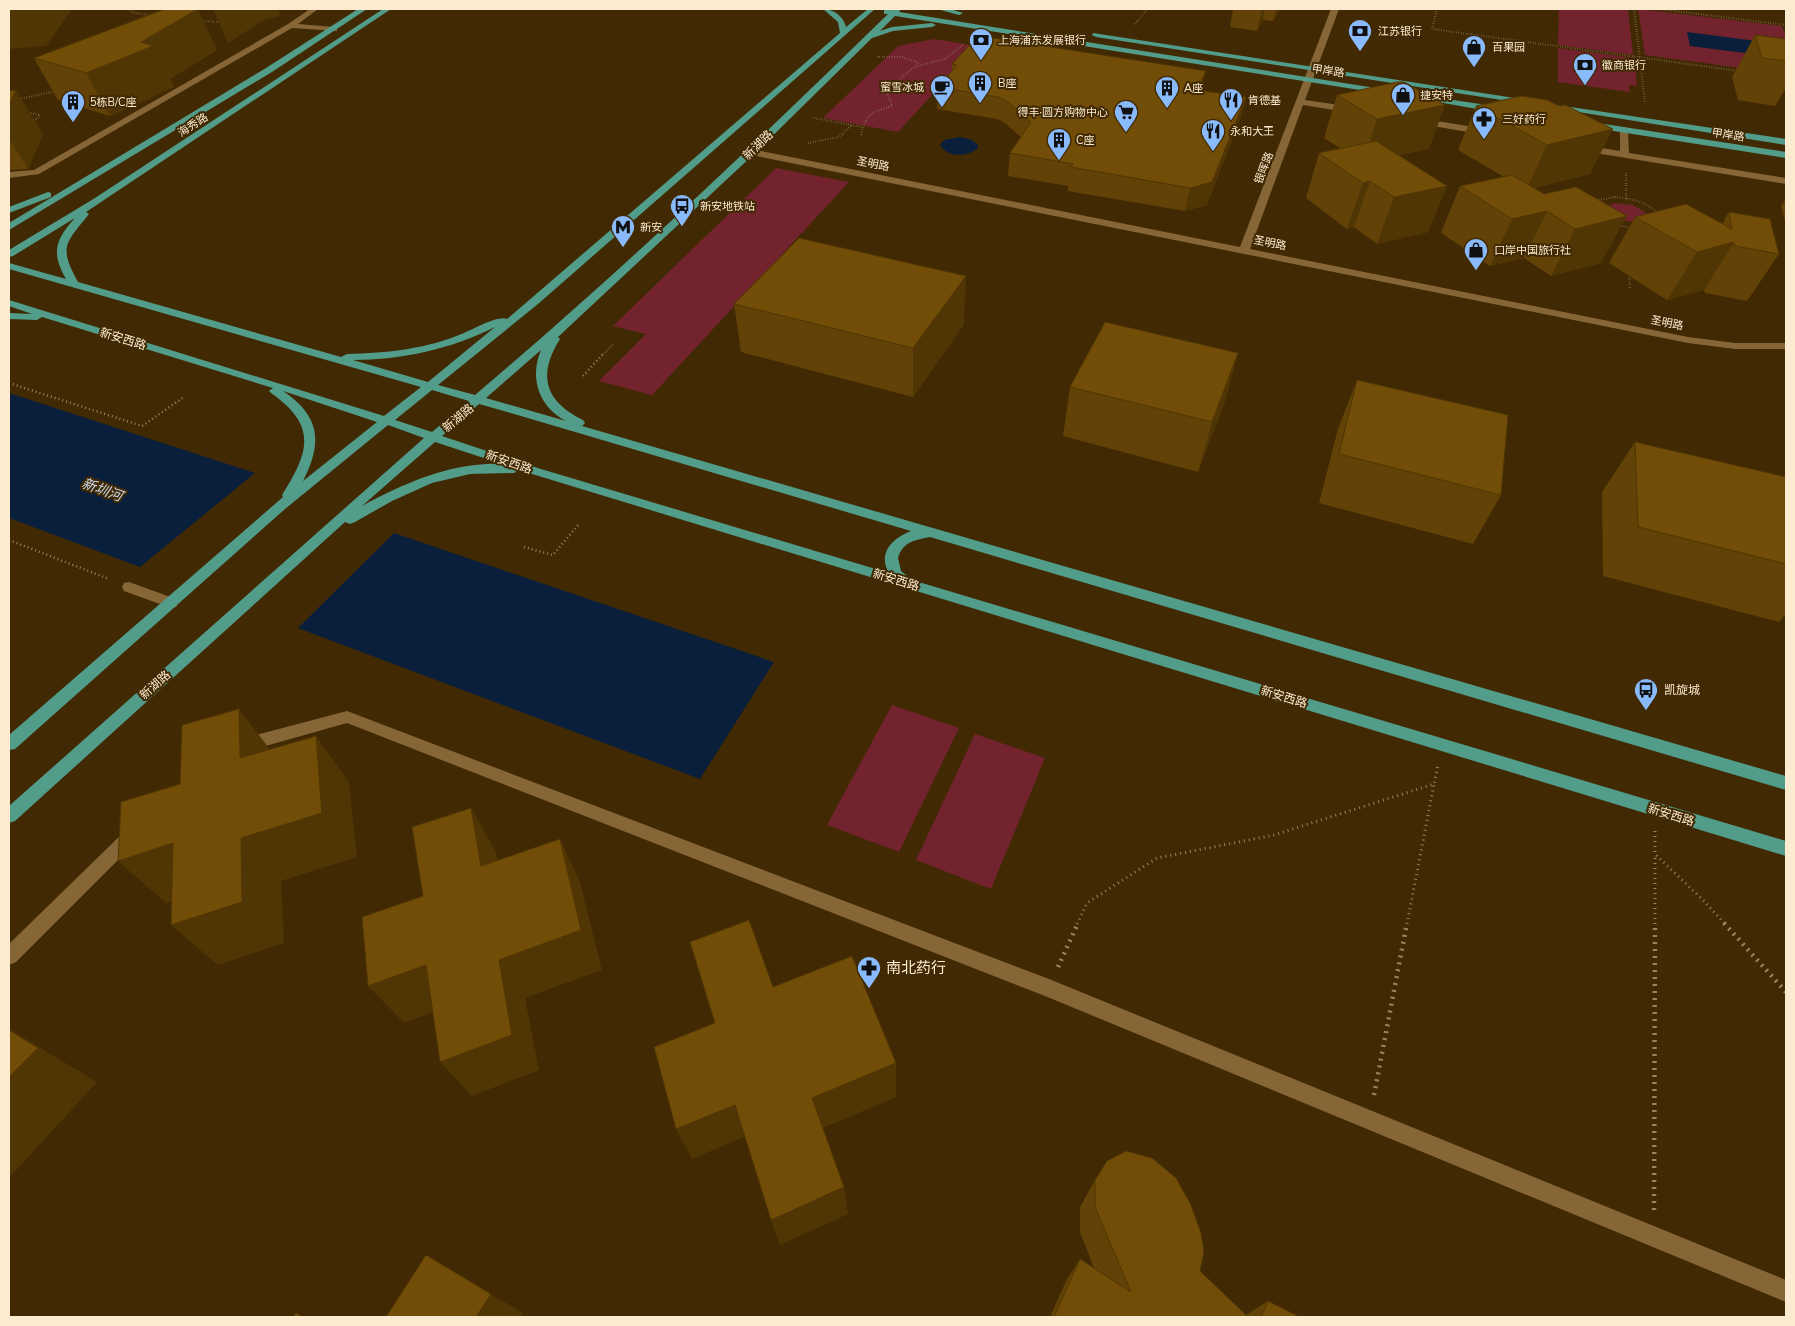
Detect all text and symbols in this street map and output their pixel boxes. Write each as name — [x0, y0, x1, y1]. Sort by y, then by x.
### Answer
bank icon: 江苏银行 — [1347, 18, 1373, 52]
place label: 江苏银行 — [1378, 24, 1422, 39]
bank icon: 上海浦东发展银行 — [968, 27, 994, 61]
place label: 上海浦东发展银行 — [998, 33, 1086, 48]
shop icon: 百果园 — [1461, 34, 1487, 68]
place label: 百果园 — [1492, 40, 1525, 55]
bank icon: 徽商银行 — [1572, 52, 1598, 86]
place label: 徽商银行 — [1602, 58, 1646, 73]
street label: 甲岸路 — [1311, 61, 1345, 81]
building icon: B座 — [967, 70, 993, 104]
cafe icon: 蜜雪冰城 — [929, 74, 955, 108]
building icon: A座 — [1154, 75, 1180, 109]
place label: B座 — [998, 76, 1016, 91]
place label: 蜜雪冰城 — [880, 80, 924, 95]
place label: A座 — [1184, 81, 1203, 96]
shop icon: 捷安特 — [1390, 82, 1416, 116]
restaurant icon: 肯德基 — [1218, 87, 1244, 121]
place label: 捷安特 — [1420, 88, 1453, 103]
building icon: 5栋B/C座 — [60, 89, 86, 123]
place label: 肯德基 — [1248, 93, 1281, 108]
place label: 5栋B/C座 — [90, 95, 136, 110]
supermarket icon: 得丰·圆方购物中心 — [1113, 99, 1139, 133]
place label: 得丰·圆方购物中心 — [1017, 105, 1108, 120]
pharmacy icon: 三好药行 — [1471, 106, 1497, 140]
street label: 海秀路 — [175, 110, 211, 140]
place label: 三好药行 — [1502, 112, 1546, 127]
restaurant icon: 永和大王 — [1200, 118, 1226, 152]
place label: 永和大王 — [1230, 124, 1274, 139]
street label: 甲岸路 — [1711, 125, 1745, 145]
street label: 新湖路 — [739, 127, 777, 163]
building icon: C座 — [1046, 127, 1072, 161]
place label: C座 — [1076, 133, 1094, 148]
street label: 银晖路 — [1251, 150, 1277, 186]
street label: 圣明路 — [855, 153, 891, 175]
bus stop icon: 新安地铁站 — [669, 193, 695, 227]
place label: 新安地铁站 — [700, 199, 755, 214]
metro station icon: 新安 — [610, 214, 636, 248]
place label: 新安 — [640, 220, 662, 235]
street label: 圣明路 — [1252, 232, 1288, 254]
shop icon: 口岸中国旅行社 — [1463, 237, 1489, 271]
place label: 口岸中国旅行社 — [1494, 243, 1571, 258]
street label: 圣明路 — [1649, 312, 1685, 334]
street label: 新安西路 — [98, 324, 148, 354]
street label: 新湖路 — [439, 400, 477, 436]
street label: 新安西路 — [484, 447, 534, 477]
water label: 新圳河 — [79, 474, 128, 507]
street label: 新安西路 — [871, 565, 921, 595]
street label: 新湖路 — [136, 667, 174, 703]
bus stop icon: 凯旋城 — [1633, 677, 1659, 711]
street label: 新安西路 — [1259, 682, 1309, 712]
place label: 凯旋城 — [1664, 682, 1700, 698]
street label: 新安西路 — [1646, 800, 1696, 830]
pharmacy icon: 南北药行 — [856, 955, 882, 989]
place label: 南北药行 — [886, 958, 946, 978]

